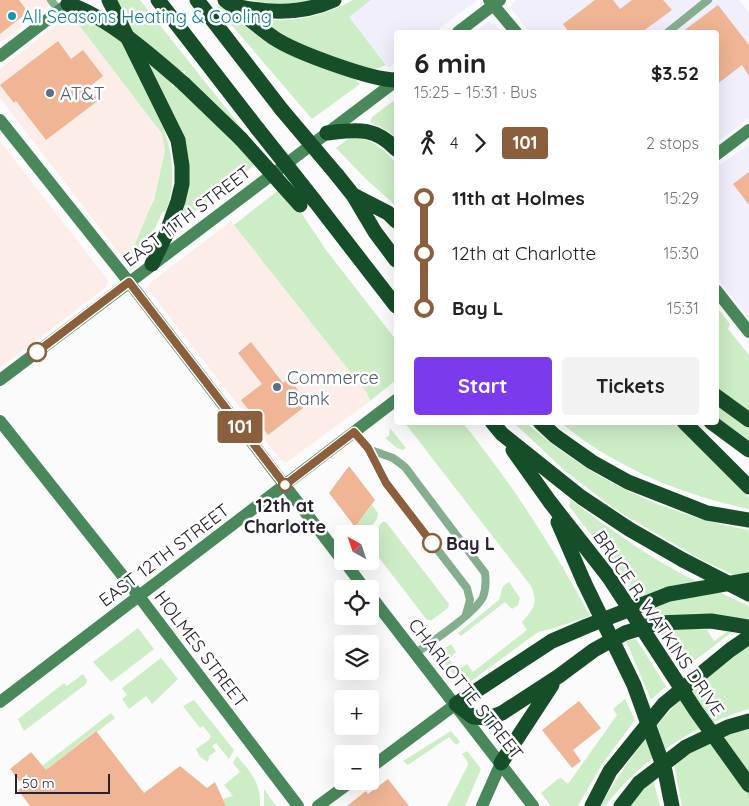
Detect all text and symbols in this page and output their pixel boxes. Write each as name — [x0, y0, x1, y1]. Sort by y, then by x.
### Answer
place label: All Seasons Heating & Cooling — [22, 5, 272, 28]
marker: All Seasons Heating & Cooling — [6, 10, 18, 22]
text: 6 min — [414, 45, 486, 80]
text: $3.52 — [651, 61, 699, 85]
place label: AT&T — [60, 82, 105, 105]
text: 15:25 – 15:31 · Bus — [414, 82, 537, 102]
marker: AT&T — [44, 87, 56, 99]
icon: walk — [414, 129, 442, 157]
icon: forward — [466, 129, 494, 157]
text: 101 — [512, 131, 538, 154]
text: 4 — [450, 133, 458, 153]
text: 2 stops — [646, 133, 699, 153]
street label: EAST 11TH STREET — [118, 160, 256, 272]
text: 11th at Holmes — [452, 186, 585, 210]
text: 15:29 — [664, 188, 699, 208]
text: 12th at Charlotte — [452, 241, 596, 265]
text: 15:30 — [663, 243, 699, 263]
text: Bay L — [452, 296, 504, 320]
text: 15:31 — [667, 298, 699, 318]
unlabelled marker — [27, 342, 47, 362]
button: Start — [414, 357, 552, 415]
button: Tickets — [562, 357, 699, 415]
place label: Commerce Bank — [287, 366, 379, 410]
marker: Commerce Bank — [271, 381, 283, 393]
line badge: 101 — [211, 411, 269, 443]
text: 101 — [227, 415, 253, 438]
marker: 12th at Charlotte — [278, 478, 292, 492]
place label: 12th at Charlotte — [244, 494, 326, 538]
street label: EAST 12TH STREET — [94, 498, 234, 612]
north arrow — [334, 525, 379, 570]
map controls — [334, 525, 379, 790]
street label: BRUCE R. WATKINS DRIVE — [588, 526, 730, 720]
place label: Bay L — [446, 532, 495, 555]
marker: Bay L — [422, 533, 442, 553]
button: locate — [334, 580, 379, 625]
street label: HOLMES STREET — [149, 586, 253, 712]
street label: CHARLOTTE STREET — [404, 614, 528, 764]
button: layers — [334, 635, 379, 680]
button: + — [334, 690, 379, 735]
button: − — [334, 745, 379, 790]
scale bar — [15, 771, 110, 794]
text: 50 m — [22, 774, 55, 792]

